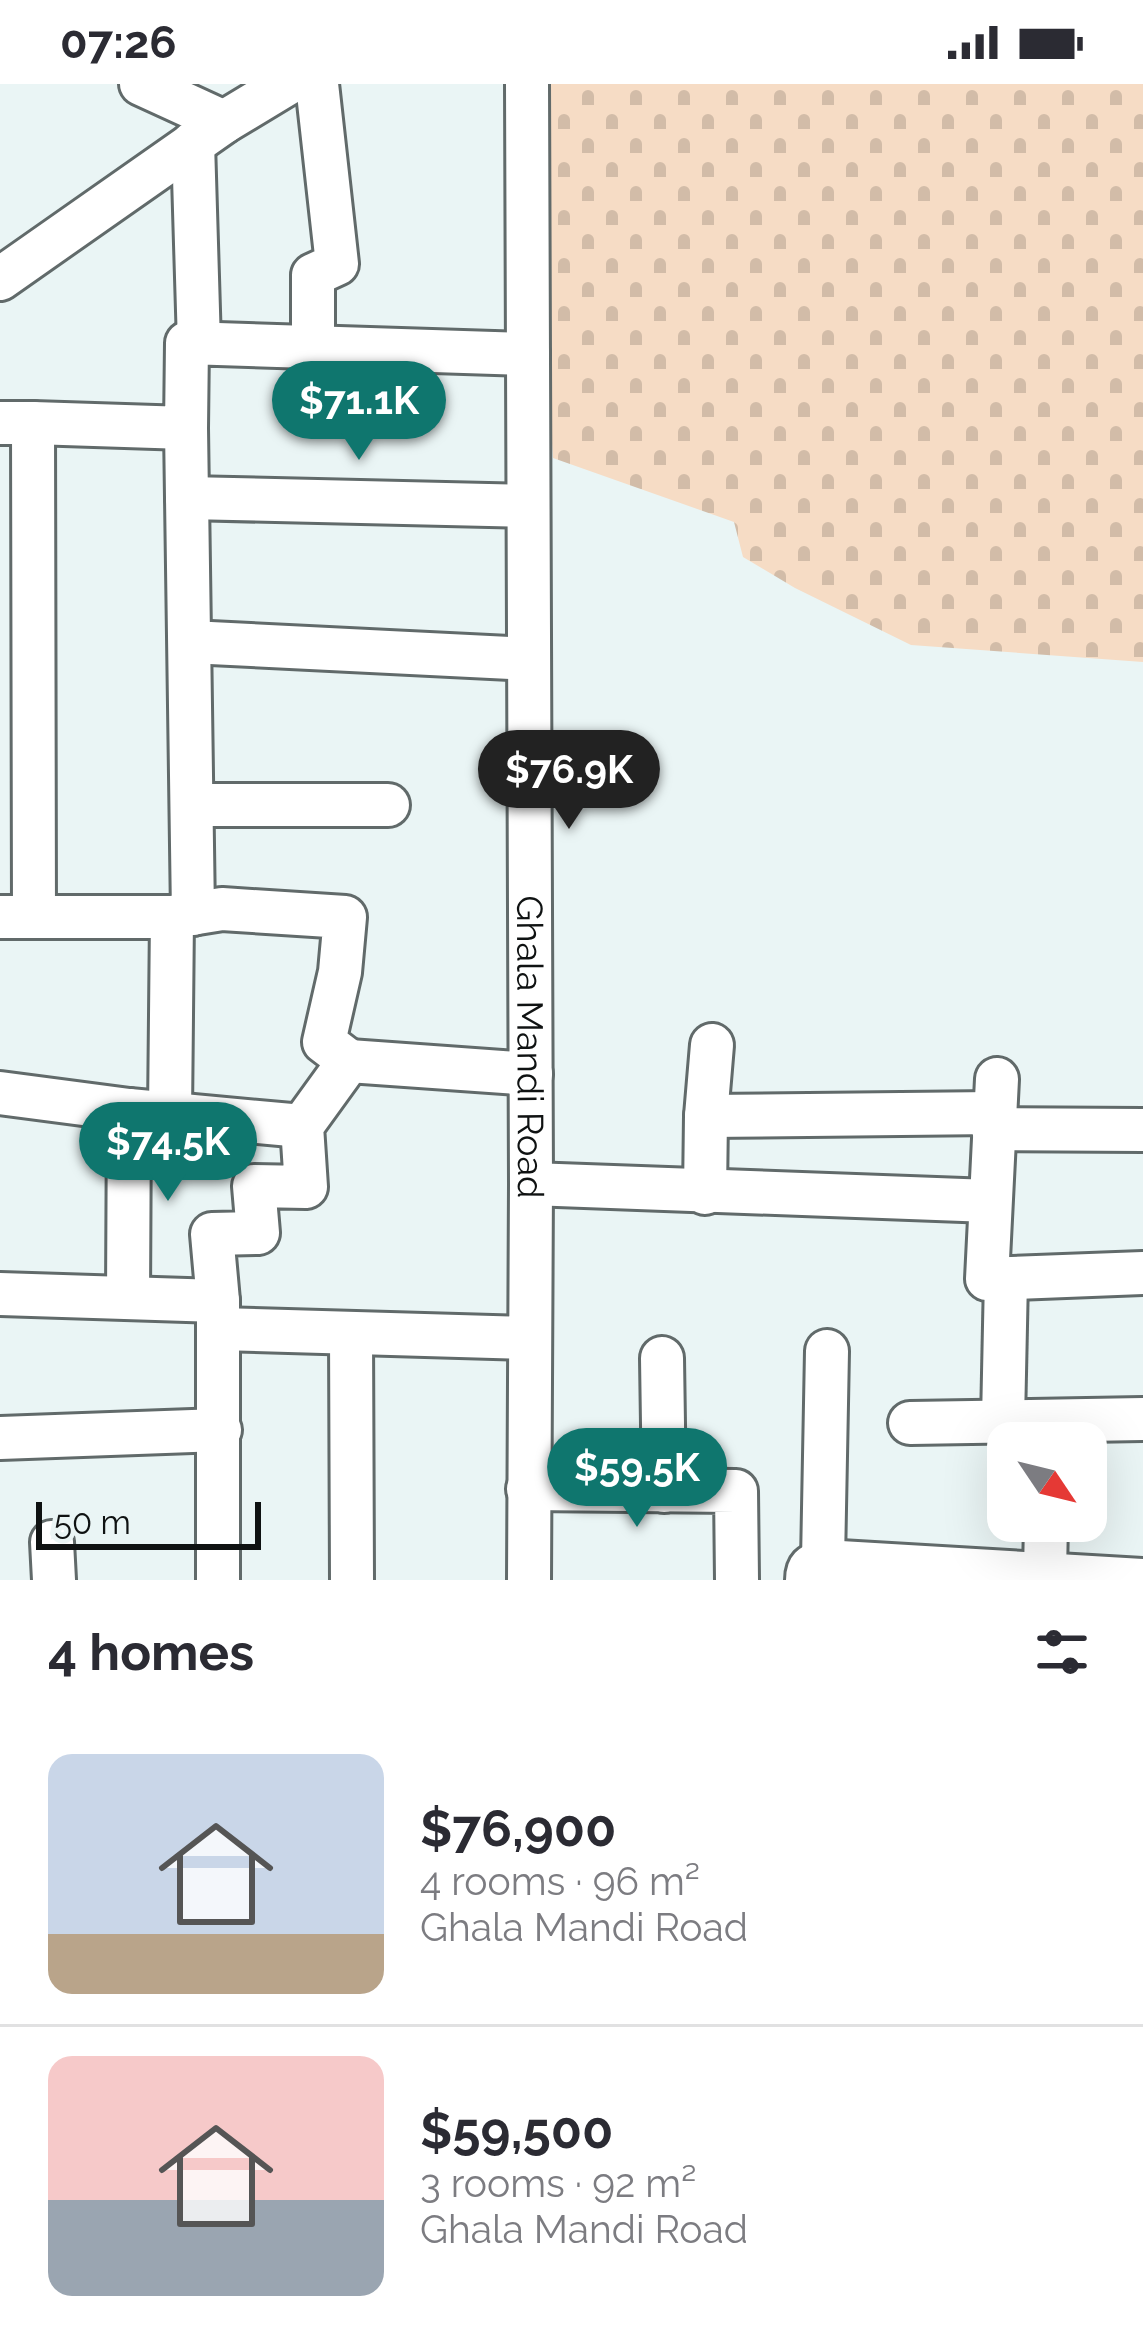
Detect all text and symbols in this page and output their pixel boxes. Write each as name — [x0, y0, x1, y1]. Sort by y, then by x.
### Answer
text: 07:26 — [60, 16, 177, 69]
pin: $71.1K — [261, 361, 457, 463]
text: $71.1K — [299, 377, 419, 423]
pin: $76.9K — [471, 730, 667, 832]
text: $76.9K — [505, 746, 633, 792]
street label: Ghala Mandi Road — [509, 895, 552, 1199]
pin: $74.5K — [70, 1102, 266, 1204]
text: $74.5K — [106, 1118, 230, 1164]
north arrow — [987, 1422, 1107, 1542]
map controls — [987, 1422, 1107, 1542]
pin: $59.5K — [539, 1428, 735, 1530]
text: $59.5K — [574, 1444, 700, 1490]
scale bar — [36, 1496, 261, 1549]
text: 50 m — [54, 1503, 131, 1542]
icon: filters — [1029, 1619, 1095, 1685]
text: 4 homes — [48, 1622, 254, 1682]
text: $76,900 — [420, 1798, 616, 1858]
icon: home — [144, 1802, 288, 1946]
text: 4 rooms · 96 m² — [420, 1858, 700, 1904]
text: Ghala Mandi Road — [420, 1904, 748, 1950]
text: $59,500 — [420, 2100, 613, 2160]
icon: home — [144, 2104, 288, 2248]
text: 3 rooms · 92 m² — [420, 2160, 696, 2206]
text: Ghala Mandi Road — [420, 2206, 748, 2252]

